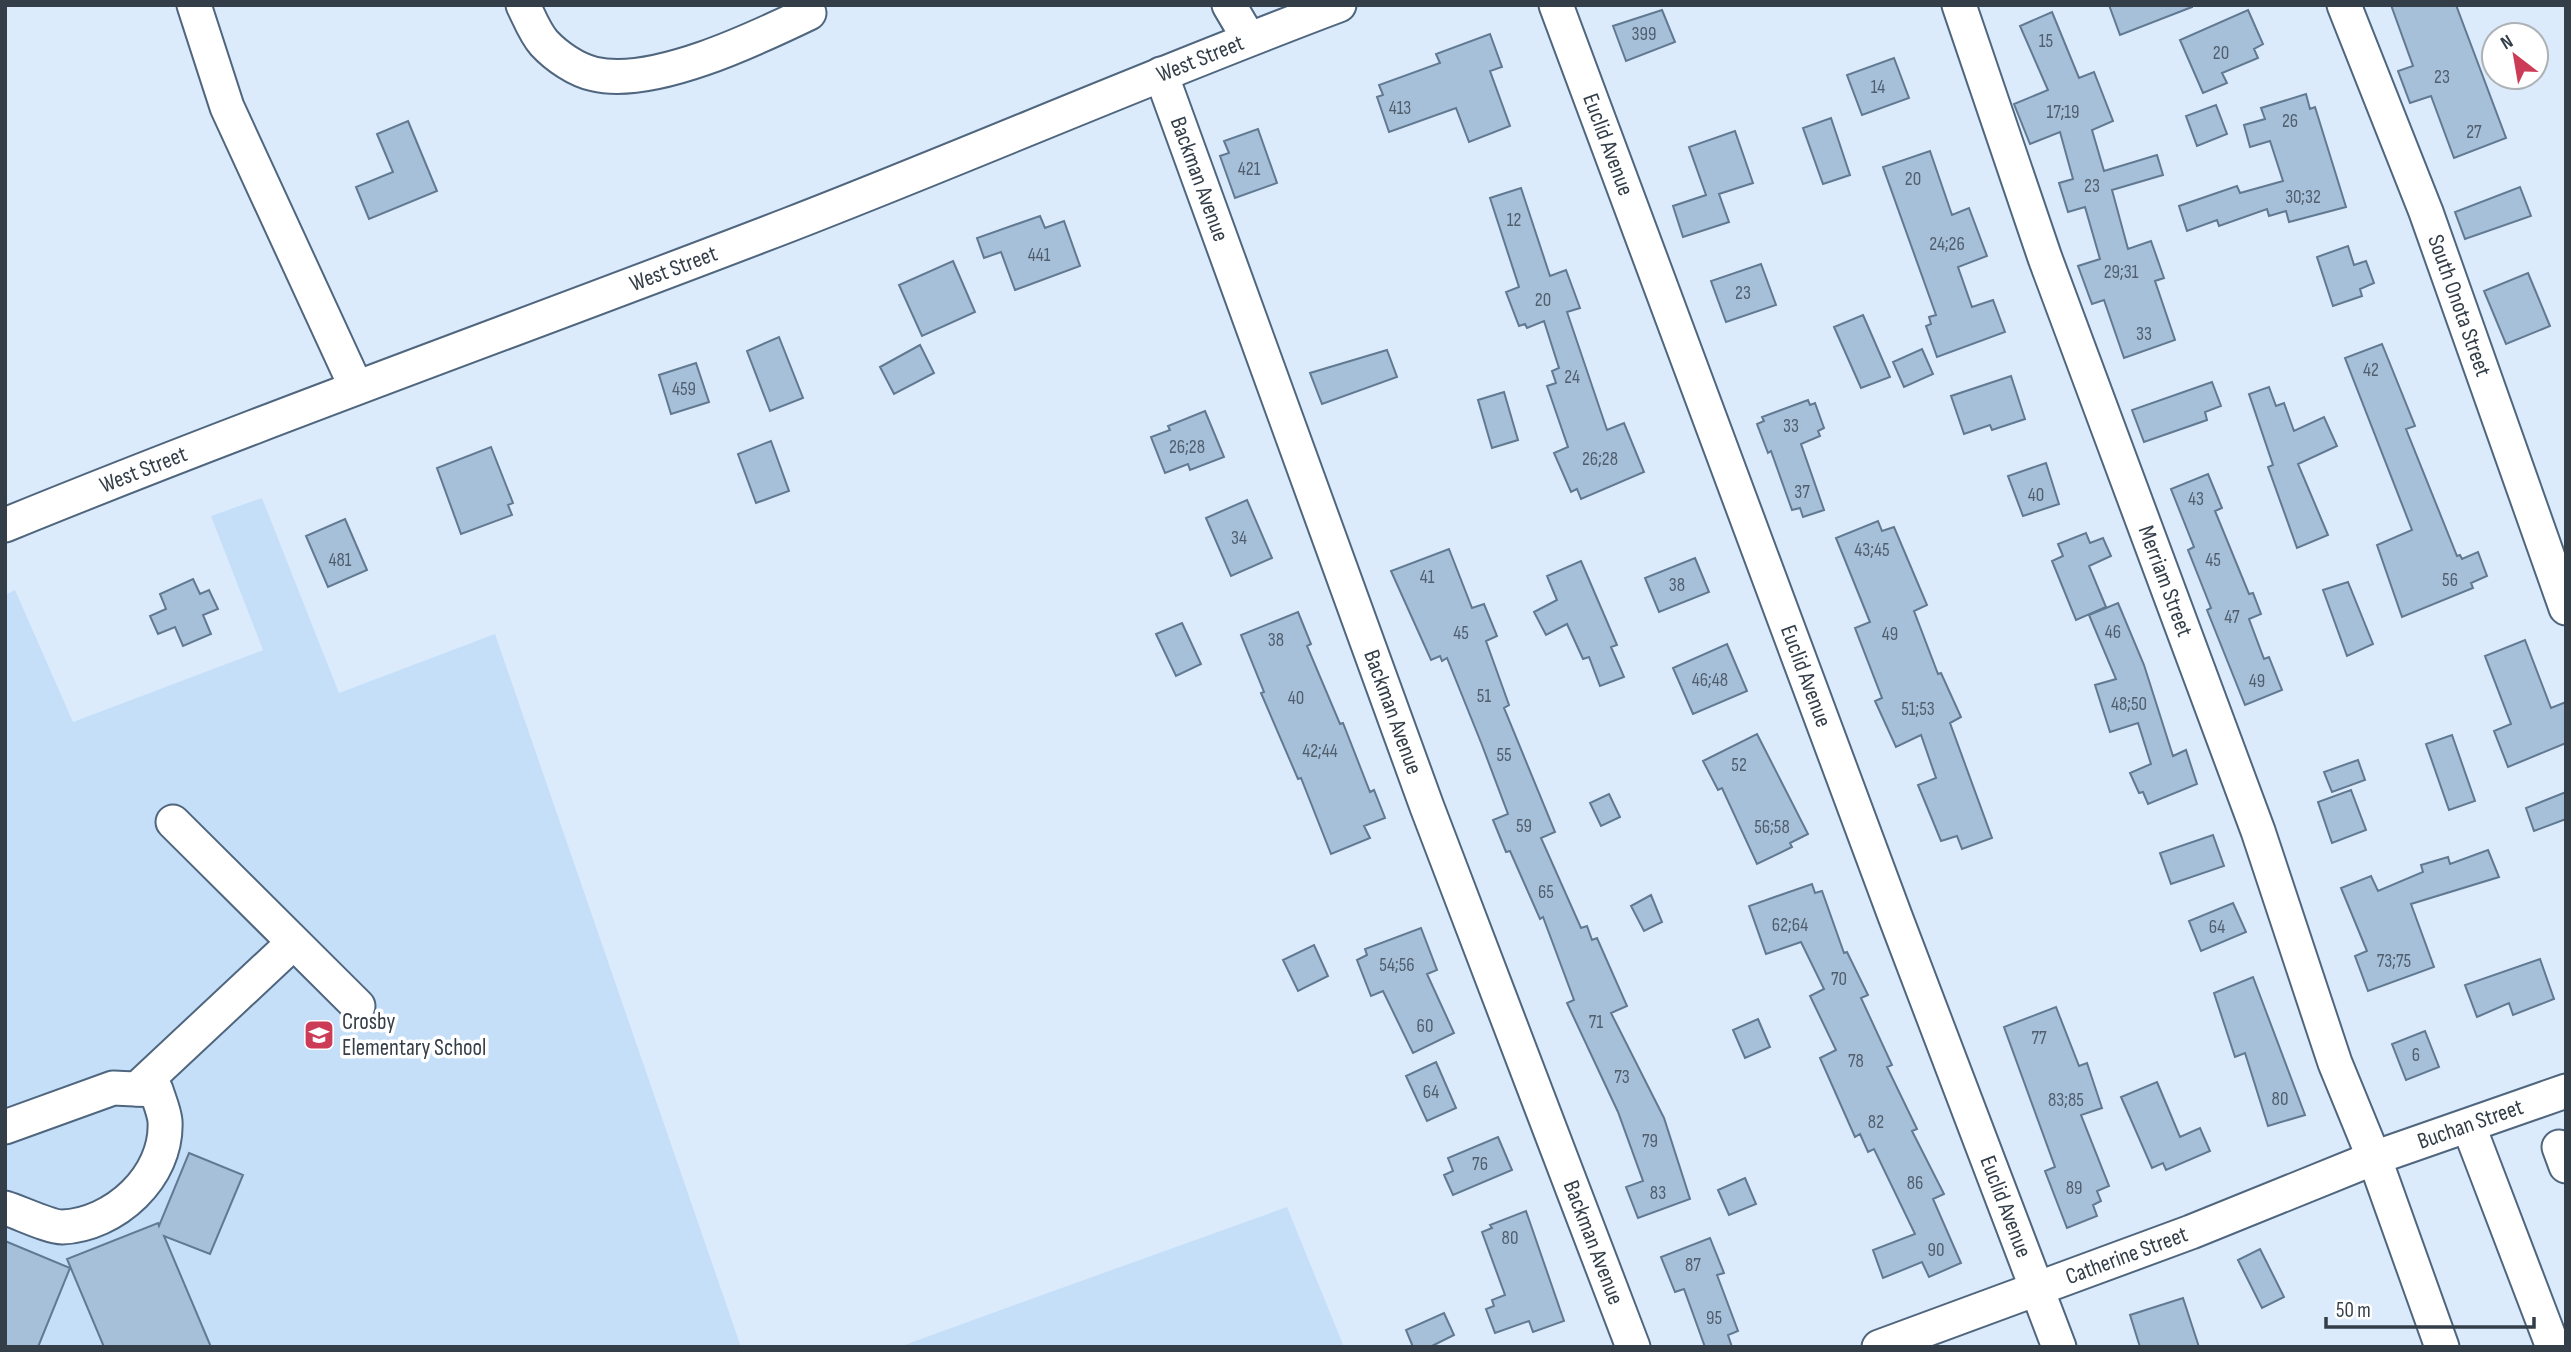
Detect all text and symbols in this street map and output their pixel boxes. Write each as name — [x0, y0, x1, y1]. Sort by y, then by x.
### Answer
north arrow — [2480, 21, 2550, 91]
house number: 399 — [1632, 23, 1656, 46]
street label: West Street — [1153, 29, 1248, 89]
house number: 15 — [2039, 30, 2053, 53]
text: N — [2497, 30, 2517, 55]
house number: 20 — [2213, 42, 2229, 65]
house number: 23 — [2434, 66, 2450, 89]
house number: 14 — [1871, 76, 1885, 99]
street label: Euclid Avenue — [1576, 90, 1640, 200]
house number: 413 — [1389, 97, 1411, 120]
house number: 17;19 — [2047, 101, 2079, 124]
house number: 26 — [2282, 110, 2298, 133]
street label: Backman Avenue — [1164, 113, 1235, 245]
house number: 27 — [2466, 121, 2482, 144]
house number: 421 — [1238, 158, 1261, 181]
house number: 20 — [1905, 168, 1921, 191]
house number: 23 — [2084, 175, 2100, 198]
house number: 30;32 — [2285, 186, 2321, 209]
house number: 12 — [1507, 209, 1521, 232]
street label: South Onota Street — [2421, 231, 2497, 380]
house number: 24;26 — [1929, 233, 1965, 256]
street label: West Street — [626, 240, 721, 298]
house number: 441 — [1028, 244, 1051, 267]
house number: 29;31 — [2104, 261, 2139, 284]
house number: 23 — [1735, 282, 1751, 305]
house number: 20 — [1535, 289, 1551, 312]
house number: 33 — [2136, 323, 2152, 346]
house number: 42 — [2363, 359, 2379, 382]
house number: 24 — [1564, 366, 1580, 389]
house number: 459 — [672, 378, 696, 401]
house number: 33 — [1783, 415, 1799, 438]
house number: 26;28 — [1169, 436, 1205, 459]
street label: West Street — [96, 440, 191, 500]
house number: 26;28 — [1582, 448, 1618, 471]
house number: 37 — [1794, 481, 1810, 504]
house number: 40 — [2028, 484, 2044, 507]
house number: 43 — [2188, 488, 2204, 511]
street label: Merriam Street — [2132, 522, 2199, 641]
house number: 34 — [1231, 527, 1247, 550]
house number: 43;45 — [1854, 539, 1890, 562]
house number: 481 — [329, 549, 352, 572]
house number: 45 — [2205, 549, 2221, 572]
house number: 41 — [1420, 566, 1435, 589]
house number: 56 — [2442, 569, 2458, 592]
house number: 38 — [1669, 574, 1685, 597]
house number: 47 — [2224, 606, 2240, 629]
street label: Euclid Avenue — [1774, 621, 1837, 731]
house number: 46 — [2105, 621, 2121, 644]
house number: 45 — [1453, 622, 1469, 645]
house number: 49 — [1882, 623, 1898, 646]
house number: 38 — [1268, 629, 1284, 652]
street label: Backman Avenue — [1357, 646, 1428, 778]
house number: 46;48 — [1692, 669, 1728, 692]
house number: 49 — [2249, 670, 2265, 693]
house number: 51 — [1477, 685, 1491, 708]
house number: 40 — [1288, 687, 1304, 710]
house number: 48;50 — [2111, 693, 2147, 716]
house number: 51;53 — [1901, 698, 1935, 721]
house number: 42;44 — [1302, 740, 1338, 763]
house number: 55 — [1496, 744, 1512, 767]
house number: 52 — [1731, 754, 1747, 777]
house number: 59 — [1516, 815, 1532, 838]
house number: 56;58 — [1754, 816, 1790, 839]
house number: 65 — [1538, 881, 1554, 904]
house number: 62;64 — [1772, 914, 1808, 937]
house number: 64 — [2209, 916, 2225, 939]
house number: 73;75 — [2377, 950, 2411, 973]
house number: 54;56 — [1379, 954, 1415, 977]
house number: 70 — [1831, 968, 1847, 991]
place label: Crosby Elementary School — [342, 1008, 486, 1062]
house number: 71 — [1589, 1011, 1604, 1034]
house number: 60 — [1417, 1015, 1433, 1038]
school or university icon: Crosby Elementary School — [302, 1018, 336, 1052]
house number: 77 — [2031, 1027, 2047, 1050]
house number: 6 — [2412, 1044, 2420, 1067]
house number: 78 — [1848, 1050, 1864, 1073]
house number: 73 — [1614, 1066, 1630, 1089]
house number: 64 — [1423, 1081, 1439, 1104]
house number: 80 — [2272, 1088, 2288, 1111]
house number: 83;85 — [2048, 1089, 2084, 1112]
street label: Buchan Street — [2414, 1093, 2527, 1156]
house number: 82 — [1868, 1111, 1884, 1134]
house number: 79 — [1642, 1130, 1658, 1153]
street label: Euclid Avenue — [1973, 1152, 2038, 1262]
house number: 76 — [1472, 1153, 1488, 1176]
house number: 86 — [1907, 1172, 1923, 1195]
street label: Backman Avenue — [1557, 1177, 1630, 1309]
house number: 89 — [2066, 1177, 2082, 1200]
house number: 83 — [1650, 1182, 1666, 1205]
street label: Catherine Street — [2062, 1220, 2192, 1291]
house number: 80 — [1502, 1227, 1518, 1250]
house number: 90 — [1928, 1239, 1944, 1262]
house number: 87 — [1685, 1254, 1701, 1277]
scale bar — [2326, 1286, 2534, 1330]
text: 50 m — [2336, 1298, 2371, 1323]
house number: 95 — [1706, 1307, 1722, 1330]

